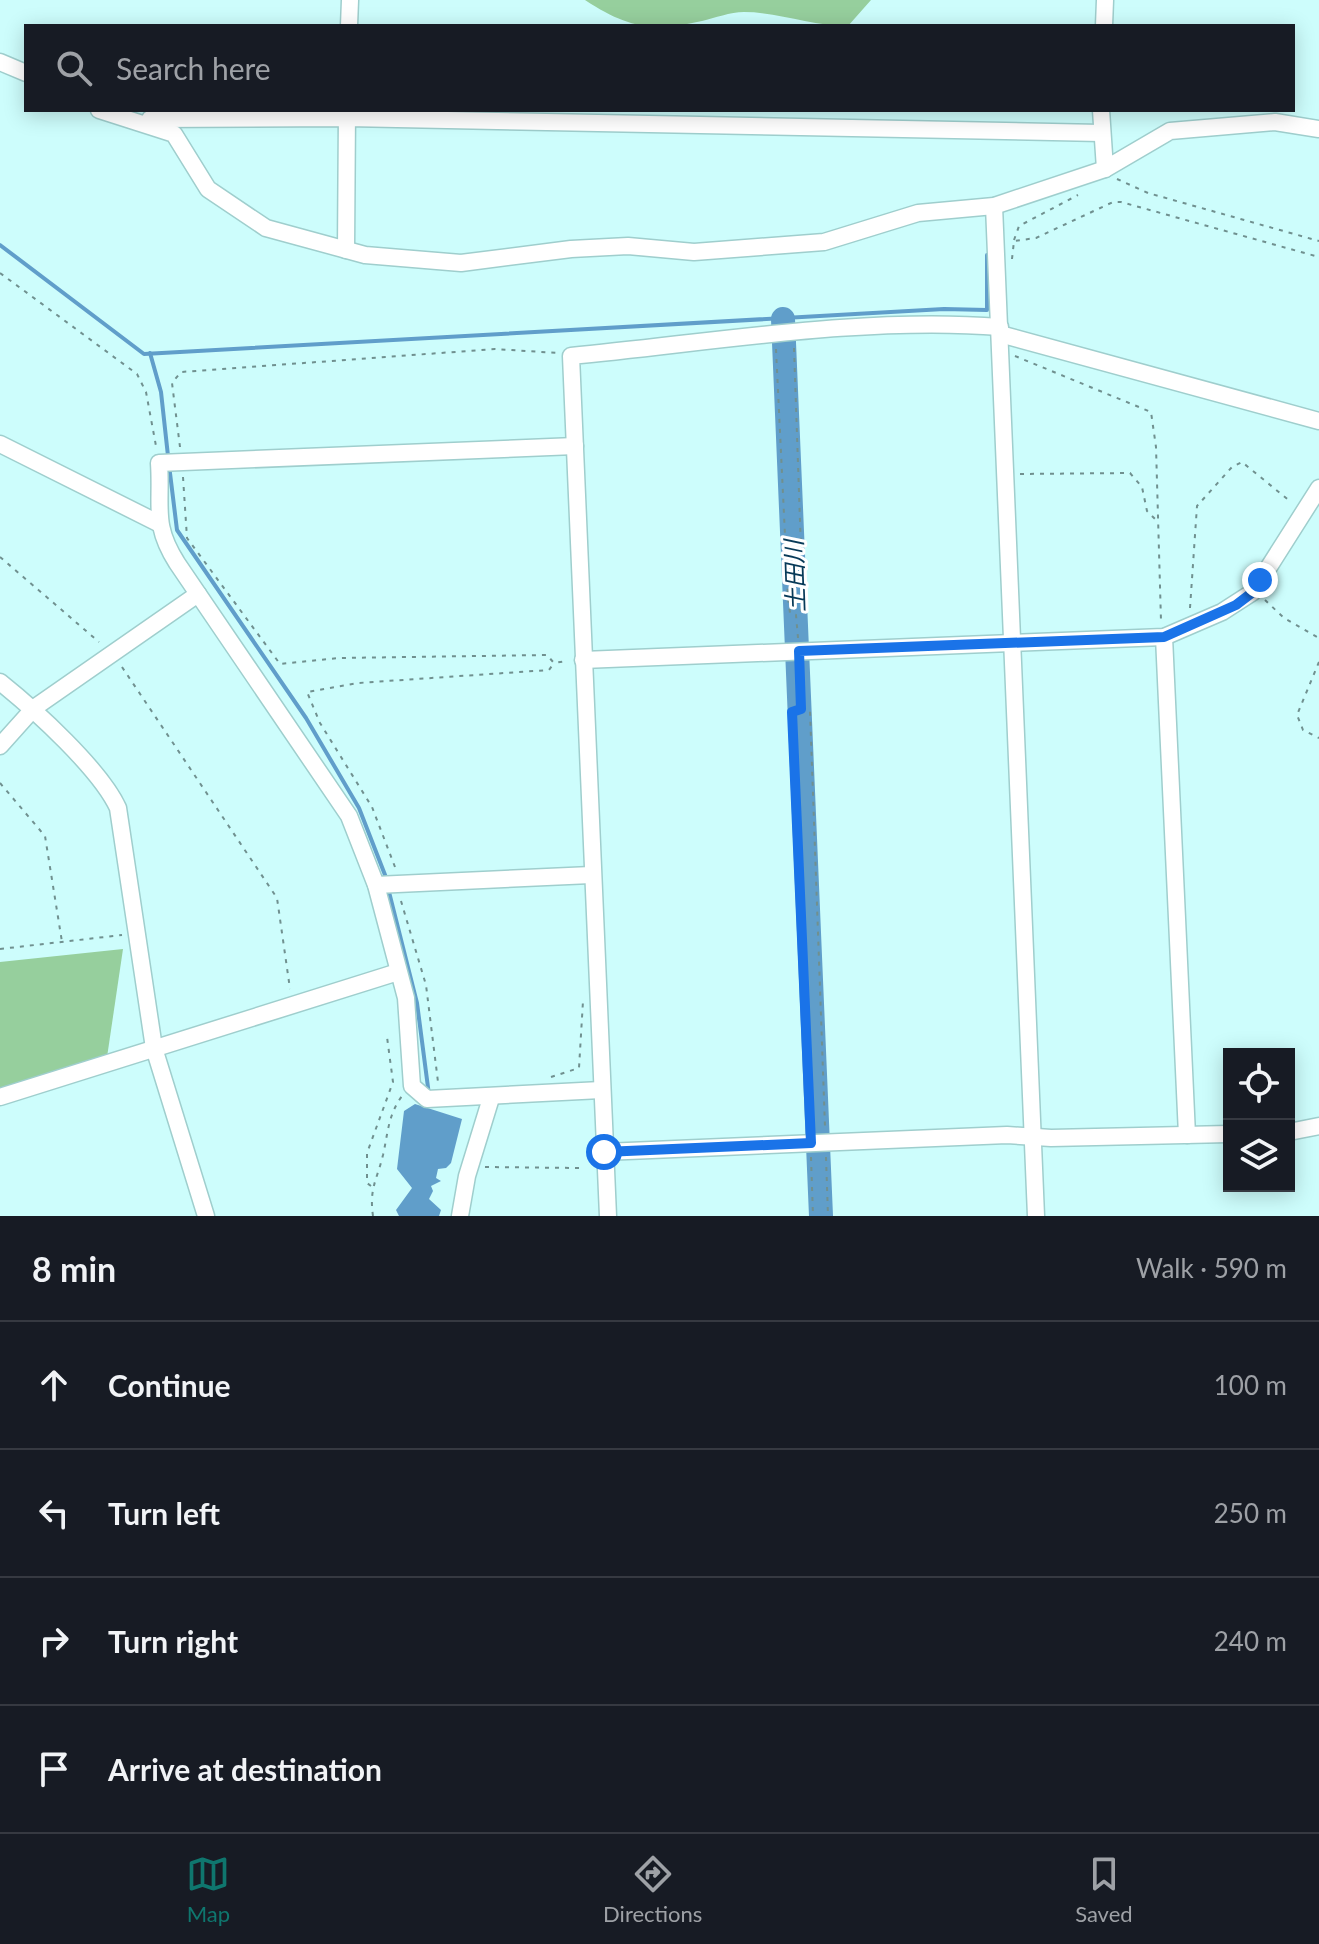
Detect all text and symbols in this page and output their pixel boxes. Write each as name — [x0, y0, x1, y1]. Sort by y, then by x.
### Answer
search box — [24, 24, 1295, 112]
icon: search — [52, 46, 96, 90]
text: Search here — [116, 50, 271, 86]
water label: 土田川 — [778, 537, 810, 612]
route end — [1242, 562, 1278, 598]
map controls — [1223, 1048, 1295, 1192]
button: locate — [1223, 1048, 1295, 1120]
button: layers — [1223, 1120, 1295, 1192]
route start — [586, 1134, 622, 1170]
text: 8 min — [32, 1248, 116, 1289]
text: Walk · 590 m — [1136, 1252, 1287, 1284]
icon: ahead — [32, 1363, 76, 1407]
text: Continue — [108, 1367, 231, 1403]
text: 100 m — [1214, 1369, 1287, 1401]
icon: left — [32, 1491, 76, 1535]
text: Turn left — [108, 1495, 220, 1531]
text: 250 m — [1214, 1497, 1287, 1529]
icon: right — [32, 1619, 76, 1663]
text: Turn right — [108, 1623, 238, 1659]
text: 240 m — [1214, 1625, 1287, 1657]
icon: arrive — [32, 1747, 76, 1791]
text: Arrive at destination — [108, 1751, 382, 1787]
tab: Map — [186, 1852, 230, 1927]
tab: Directions — [603, 1852, 702, 1927]
tab: Saved — [1075, 1852, 1133, 1927]

